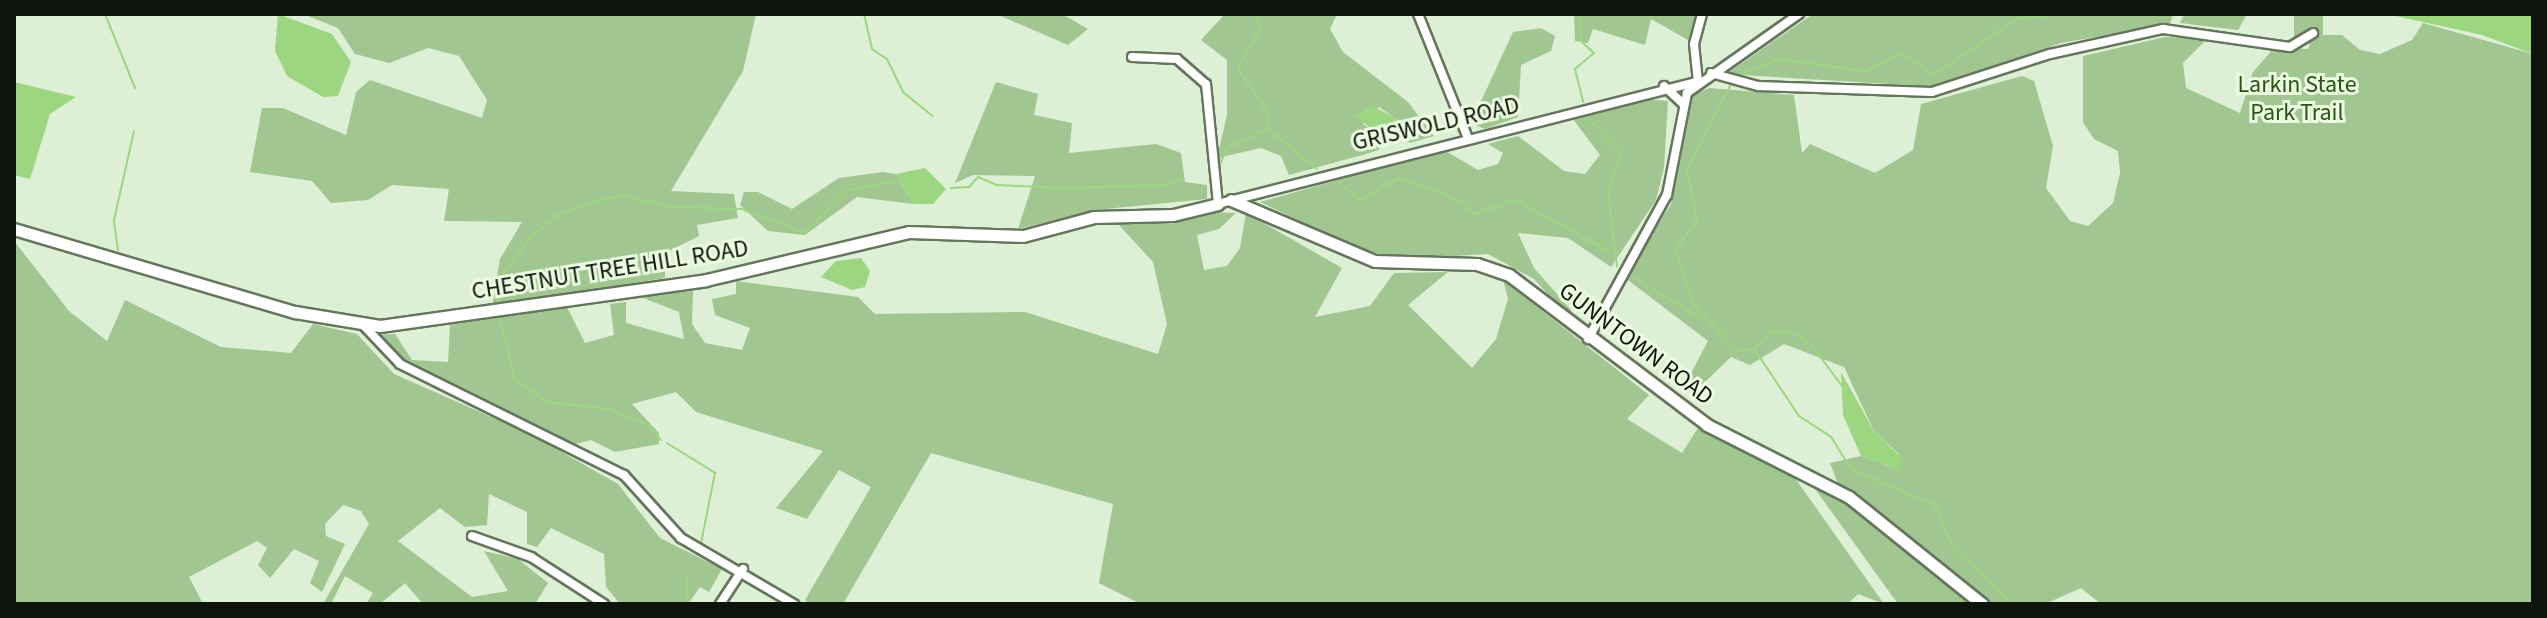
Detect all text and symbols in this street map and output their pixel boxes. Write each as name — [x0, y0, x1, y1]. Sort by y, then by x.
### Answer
park label: Larkin State Park Trail — [2237, 71, 2357, 127]
street label: GRISWOLD ROAD — [1350, 91, 1522, 157]
street label: CHESTNUT TREE HILL ROAD — [470, 234, 750, 306]
street label: GUNNTOWN ROAD — [1553, 277, 1719, 411]

